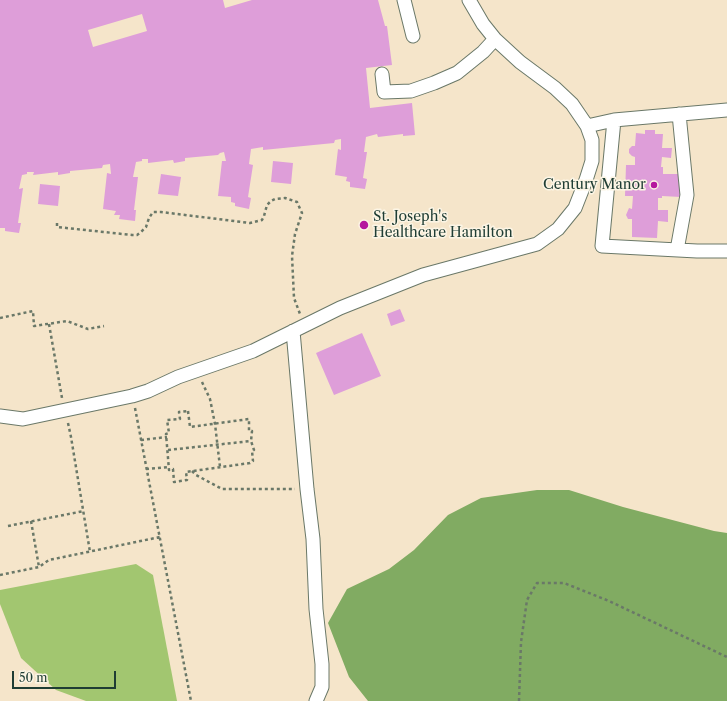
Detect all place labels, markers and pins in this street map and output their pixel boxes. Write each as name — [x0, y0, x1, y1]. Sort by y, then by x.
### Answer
place label: Century Manor — [543, 177, 646, 193]
marker: Century Manor — [649, 180, 659, 190]
place label: St. Joseph's Healthcare Hamilton — [373, 209, 513, 242]
marker: St. Joseph's Healthcare Hamilton — [358, 219, 370, 231]

